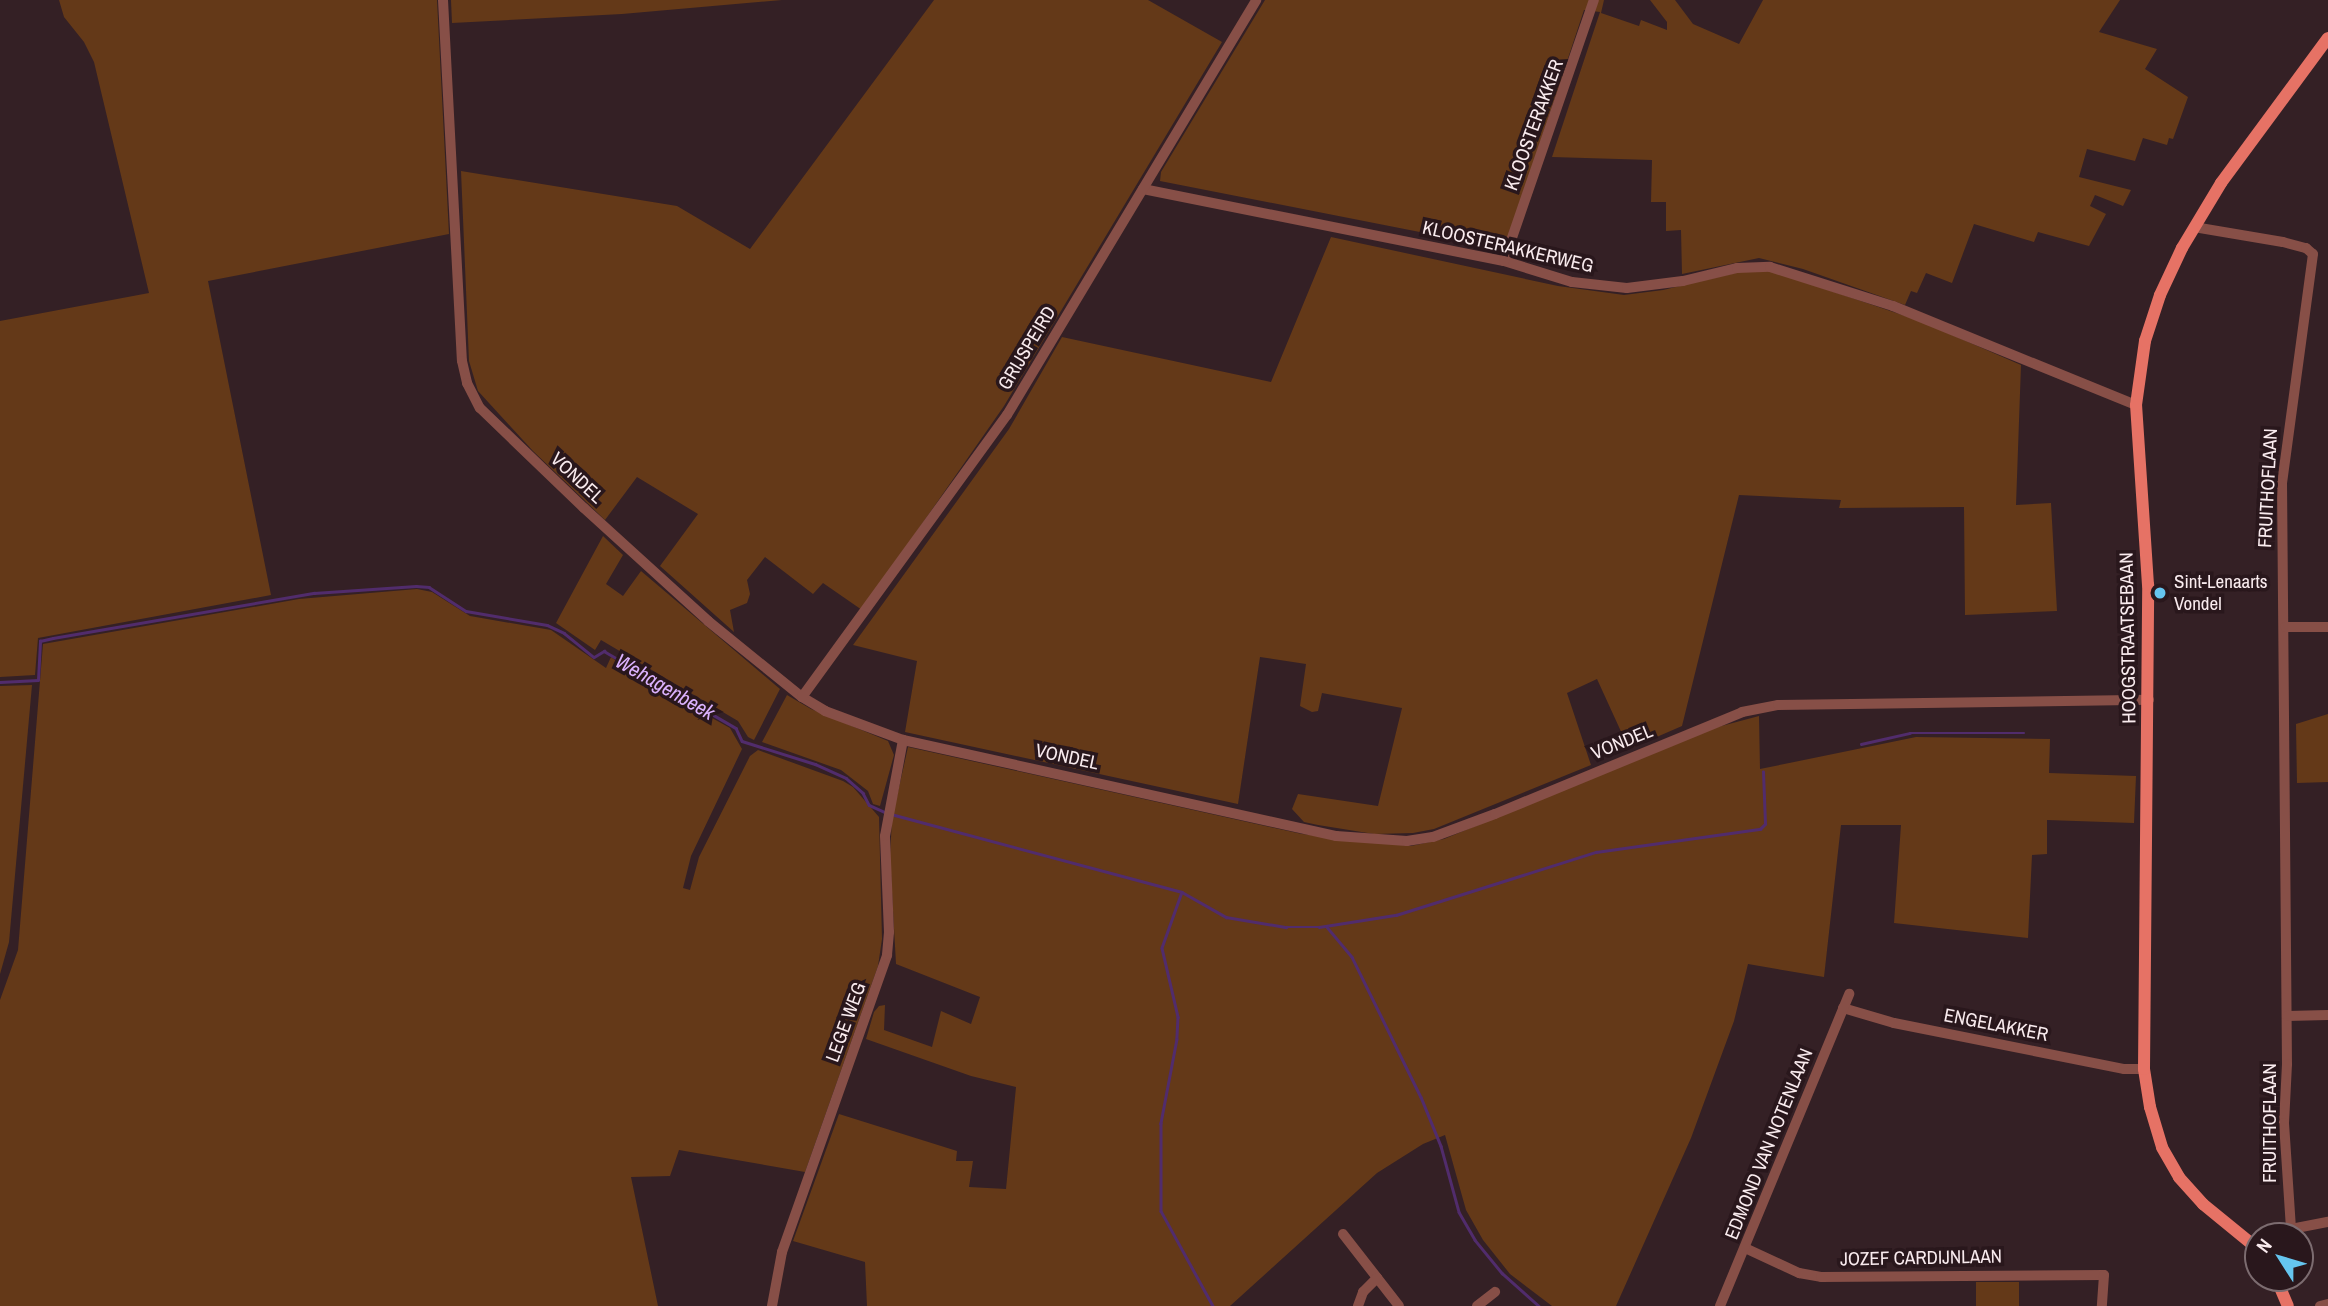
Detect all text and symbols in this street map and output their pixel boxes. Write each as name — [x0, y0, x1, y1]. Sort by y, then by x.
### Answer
street label: KLOOSTERAKKER — [1500, 56, 1568, 194]
street label: KLOOSTERAKKERWEG — [1420, 216, 1596, 278]
street label: GRIJSPEIRD — [993, 302, 1061, 394]
street label: FRUITHOFLAAN — [2253, 428, 2283, 548]
street label: VONDEL — [546, 448, 608, 508]
street label: HOOGSTRAATSEBAAN — [2115, 552, 2141, 724]
place label: Sint-Lenaarts Vondel — [2174, 571, 2268, 615]
marker: Sint-Lenaarts Vondel — [2152, 585, 2168, 601]
water label: Wehagenbeek — [611, 648, 719, 726]
street label: VONDEL — [1588, 719, 1656, 765]
street label: VONDEL — [1033, 739, 1101, 775]
street label: LEGE WEG — [821, 979, 871, 1065]
street label: ENGELAKKER — [1942, 1004, 2050, 1046]
street label: EDMOND VAN NOTENLAAN — [1720, 1045, 1818, 1243]
street label: FRUITHOFLAAN — [2259, 1063, 2281, 1183]
north arrow — [2244, 1222, 2314, 1292]
text: N — [2250, 1233, 2278, 1258]
street label: JOZEF CARDIJNLAAN — [1840, 1245, 2002, 1271]

